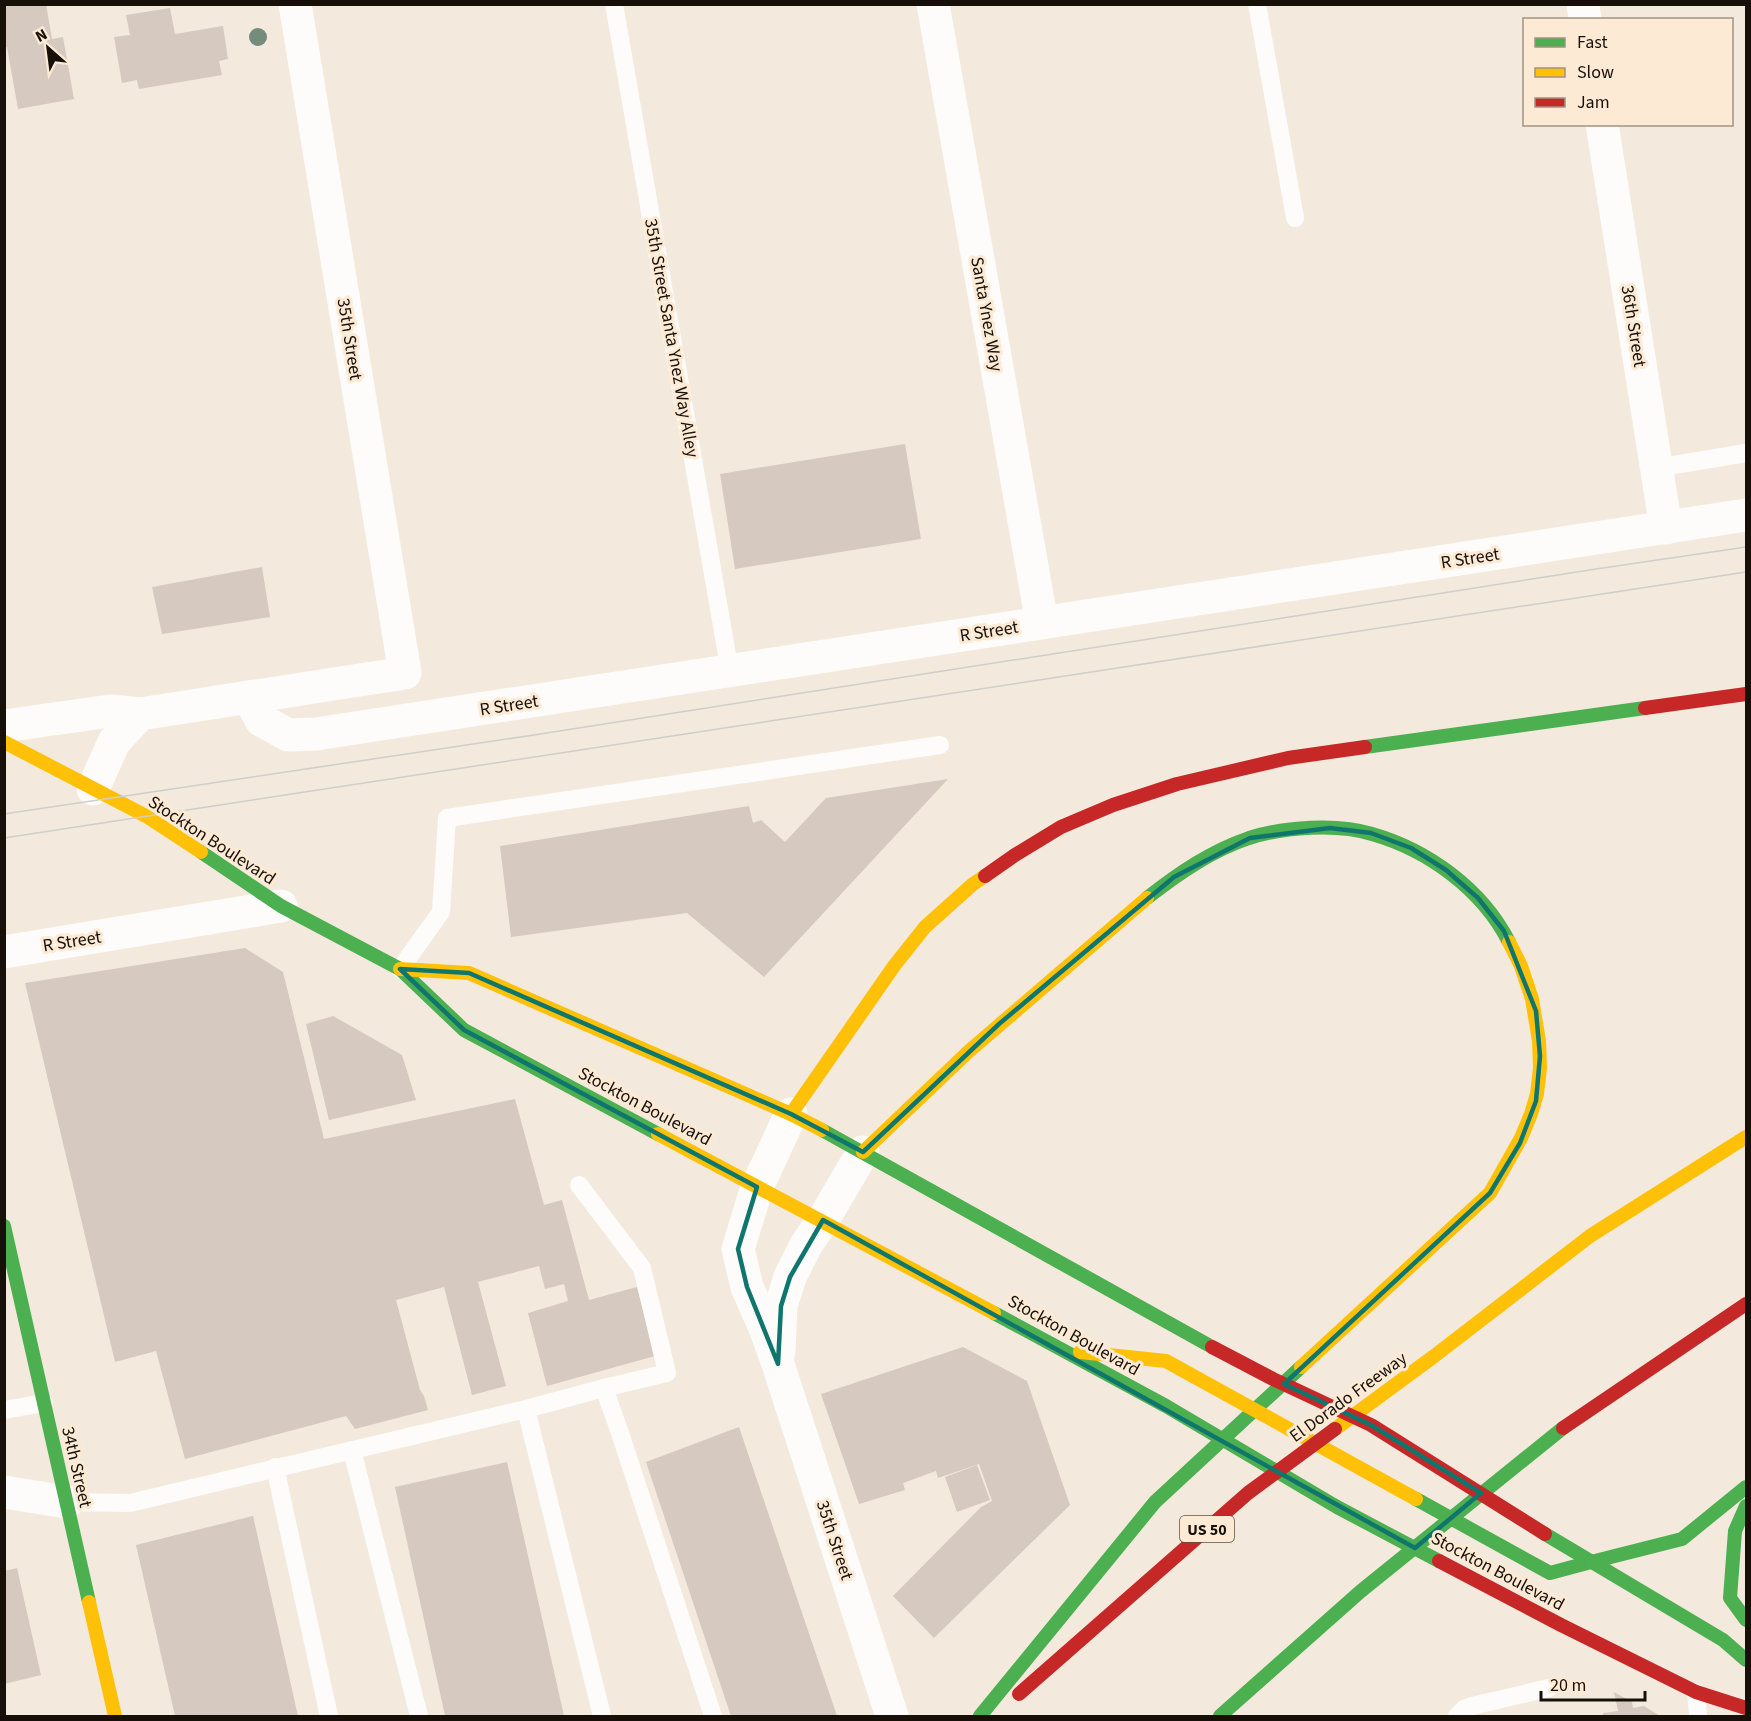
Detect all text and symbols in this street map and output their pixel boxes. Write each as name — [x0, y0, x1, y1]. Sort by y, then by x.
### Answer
north arrow — [18, 18, 78, 78]
legend — [1523, 18, 1733, 126]
text: N — [32, 23, 51, 48]
text: Fast — [1577, 30, 1608, 55]
text: Slow — [1577, 60, 1614, 85]
text: Jam — [1577, 90, 1610, 115]
street label: 35th Street Santa Ynez Way Alley — [638, 217, 705, 460]
street label: Santa Ynez Way — [964, 255, 1009, 374]
street label: 36th Street — [1615, 283, 1652, 369]
street label: 35th Street — [331, 296, 368, 382]
street label: R Street — [1439, 542, 1501, 575]
street label: R Street — [958, 615, 1020, 648]
street label: R Street — [478, 689, 540, 722]
street label: Stockton Boulevard — [143, 790, 280, 891]
street label: R Street — [41, 925, 103, 958]
street label: Stockton Boulevard — [574, 1061, 716, 1152]
street label: Stockton Boulevard — [1003, 1289, 1144, 1382]
street label: El Dorado Freeway — [1285, 1346, 1413, 1449]
street label: 34th Street — [55, 1424, 98, 1510]
street label: 35th Street — [810, 1497, 859, 1583]
road number: US 50 — [1180, 1516, 1234, 1542]
street label: Stockton Boulevard — [1427, 1526, 1569, 1617]
scale bar — [1541, 1664, 1644, 1702]
text: 20 m — [1550, 1673, 1586, 1698]

